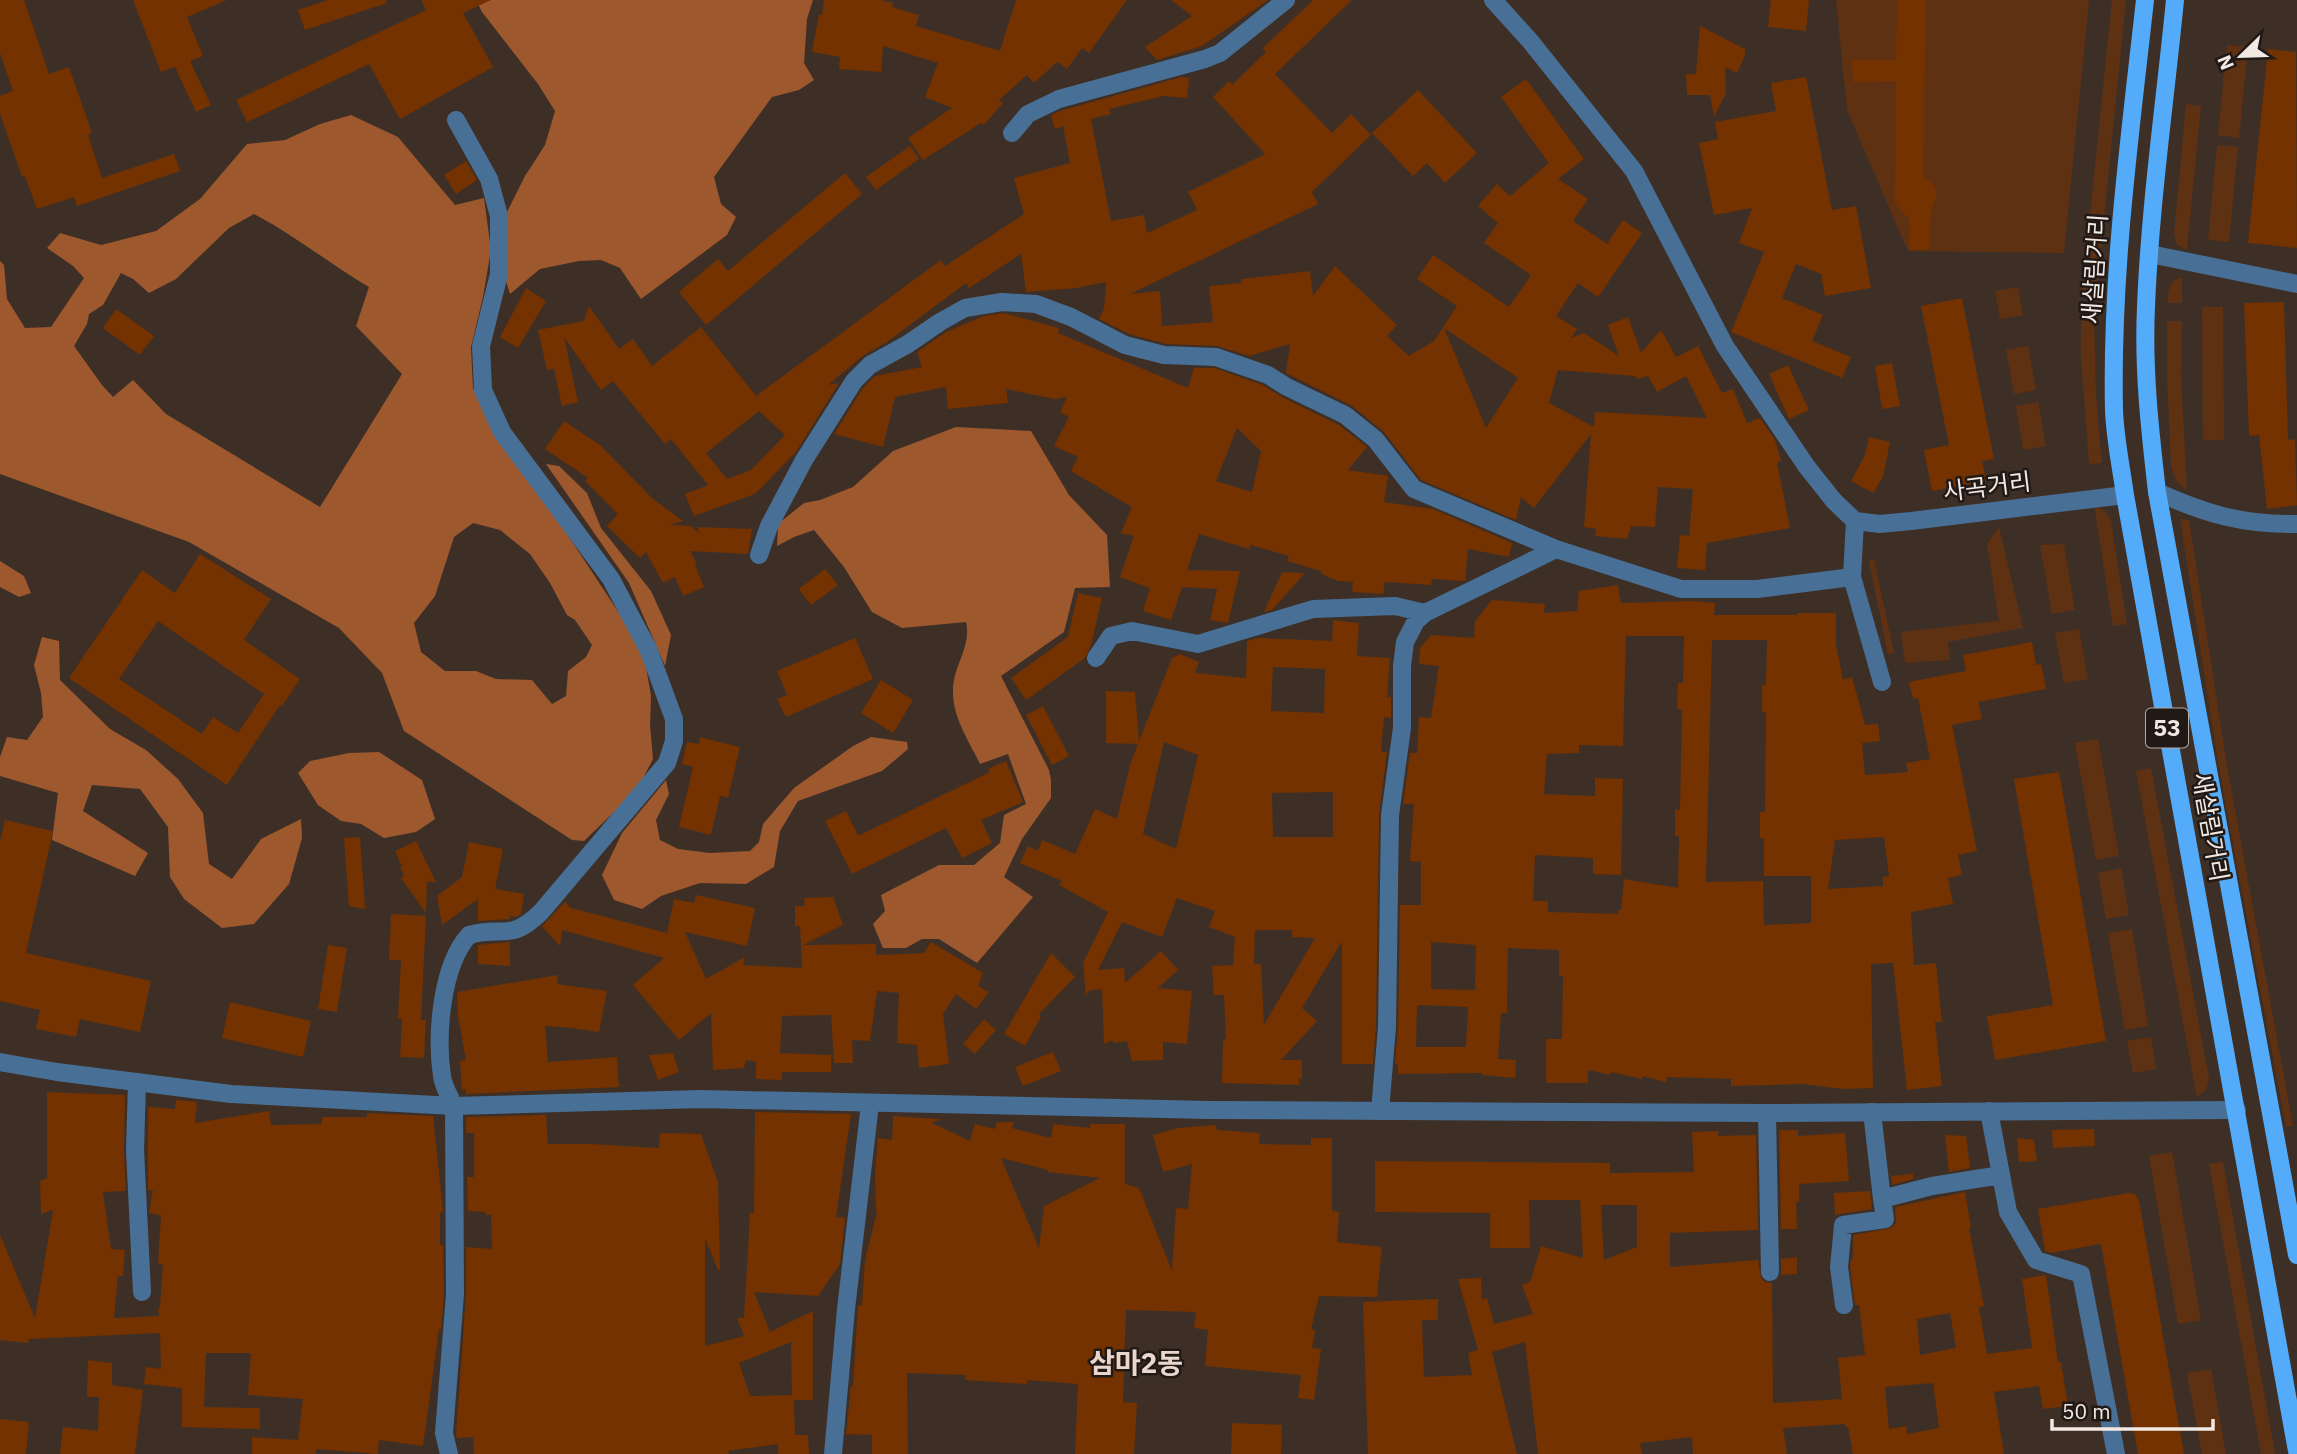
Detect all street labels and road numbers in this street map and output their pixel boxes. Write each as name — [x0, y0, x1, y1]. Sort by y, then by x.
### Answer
street label: 새살림거리 — [2074, 213, 2114, 325]
street label: 사곡거리 — [1941, 465, 2033, 507]
road number: 53 — [2146, 708, 2188, 748]
street label: 새살림거리 — [2186, 770, 2236, 884]

